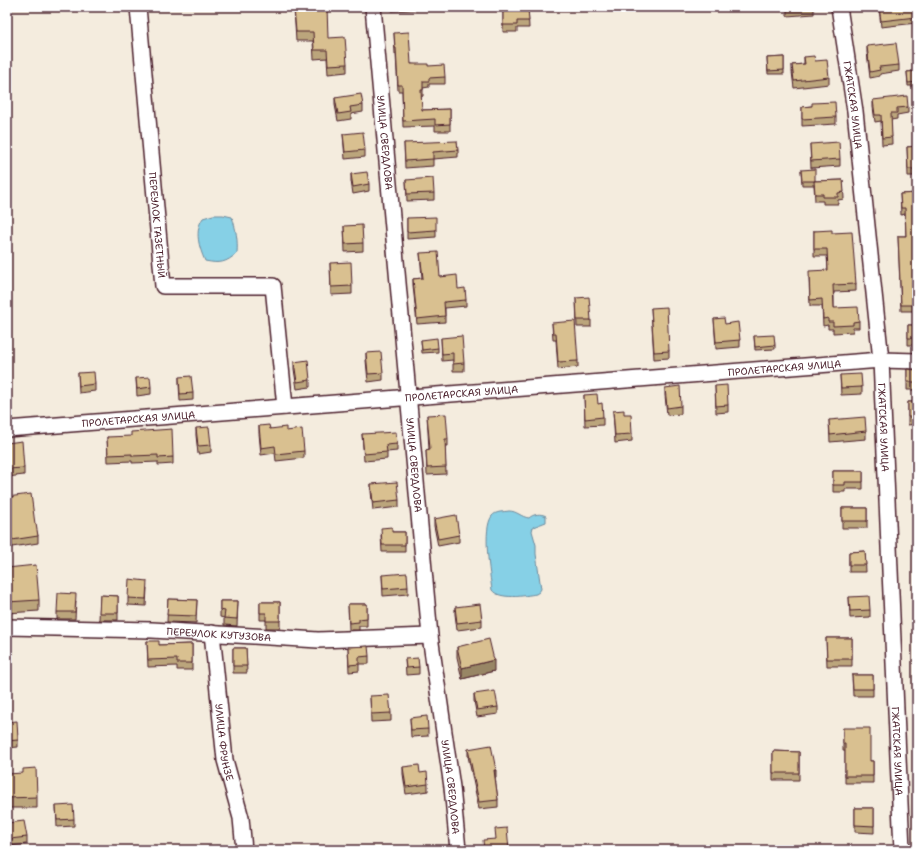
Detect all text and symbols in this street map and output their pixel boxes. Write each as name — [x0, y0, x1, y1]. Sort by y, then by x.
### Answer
street label: ГЖАТСКАЯ УЛИЦА — [840, 60, 865, 150]
street label: УЛИЦА СВЕРДЛОВА — [374, 95, 396, 190]
street label: ПЕРЕУЛОК ГАЗЕТНЫЙ — [146, 172, 168, 279]
street label: ПРОЛЕТАРСКАЯ УЛИЦА — [728, 357, 842, 379]
street label: ПРОЛЕТАРСКАЯ УЛИЦА — [405, 383, 519, 405]
street label: ГЖАТСКАЯ УЛИЦА — [875, 383, 892, 472]
street label: ПРОЛЕТАРСКАЯ УЛИЦА — [82, 408, 196, 430]
street label: УЛИЦА СВЕРДЛОВА — [403, 417, 425, 513]
street label: ПЕРЕУЛОК КУТУЗОВА — [166, 625, 272, 644]
street label: УЛИЦА ФРУНЗЕ — [212, 703, 236, 782]
street label: ГЖАТСКАЯ УЛИЦА — [889, 706, 906, 796]
street label: УЛИЦА СВЕРДЛОВА — [438, 739, 462, 835]

